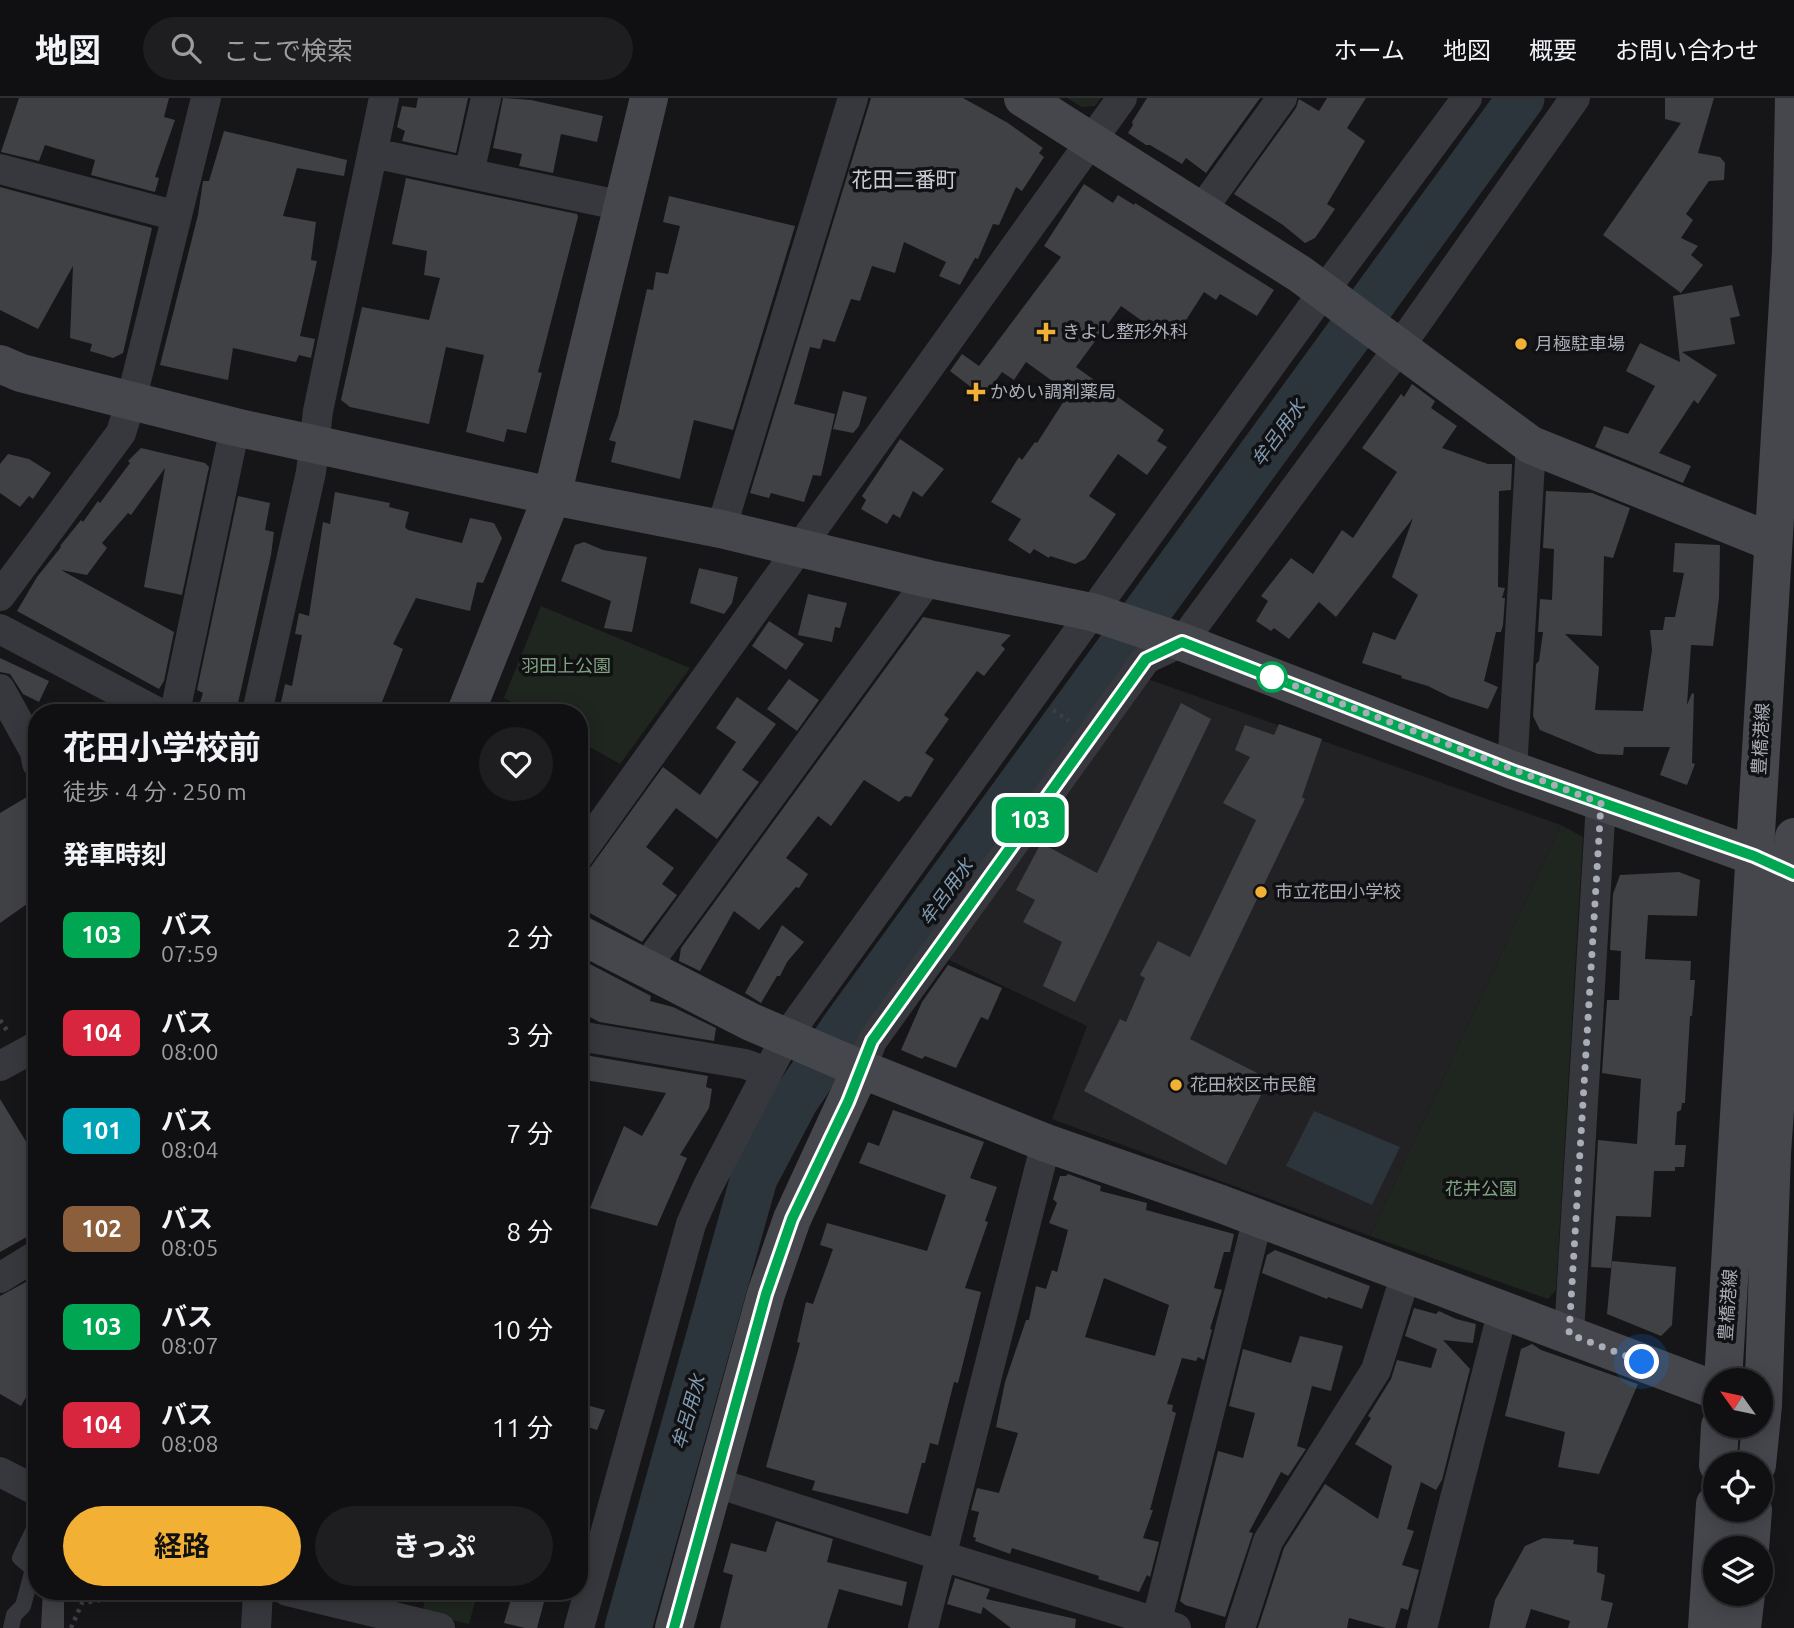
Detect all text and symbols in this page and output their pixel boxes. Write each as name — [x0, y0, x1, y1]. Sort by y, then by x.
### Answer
search box — [143, 17, 633, 80]
icon: search — [167, 29, 205, 67]
text: 地図 — [35, 31, 101, 68]
text: ここで検索 — [223, 36, 353, 65]
text: ホーム — [1334, 37, 1405, 64]
text: 地図 — [1443, 37, 1491, 64]
text: 概要 — [1529, 37, 1577, 64]
text: お問い合わせ — [1615, 37, 1759, 64]
district label: 花田二番町 — [852, 167, 957, 191]
place label: きよし整形外科 — [1062, 321, 1188, 341]
marker: きよし整形外科 — [1036, 322, 1056, 342]
place label: 月極駐車場 — [1535, 333, 1625, 353]
marker: 月極駐車場 — [1513, 336, 1529, 352]
place label: かめい調剤薬局 — [990, 381, 1116, 401]
marker: かめい調剤薬局 — [968, 384, 984, 400]
water label: 牟呂用水 — [1247, 394, 1310, 470]
park label: 羽田上公園 — [521, 655, 611, 675]
unlabelled marker — [1257, 662, 1287, 692]
street label: 豊橋港線 — [1748, 702, 1772, 775]
button: heart — [479, 727, 553, 801]
text: 花田小学校前 — [63, 728, 261, 765]
text: 徒歩 · 4 分 · 250 m — [63, 779, 247, 804]
line badge: 103 — [990, 797, 1070, 843]
text: 103 — [1010, 806, 1050, 833]
text: 発車時刻 — [63, 840, 167, 869]
water label: 牟呂用水 — [915, 853, 978, 929]
place label: 市立花田小学校 — [1275, 881, 1401, 901]
marker: 市立花田小学校 — [1253, 884, 1269, 900]
text: バス — [161, 910, 213, 939]
text: 103 — [81, 921, 122, 948]
text: 2 分 — [506, 923, 553, 952]
text: 07:59 — [161, 941, 219, 966]
text: バス — [161, 1008, 213, 1037]
text: 104 — [81, 1019, 122, 1046]
text: 3 分 — [506, 1021, 553, 1050]
text: 08:00 — [161, 1039, 219, 1064]
place label: 花田校区市民館 — [1190, 1074, 1316, 1094]
marker: 花田校区市民館 — [1168, 1077, 1184, 1093]
text: バス — [161, 1106, 213, 1135]
text: 101 — [81, 1117, 122, 1144]
text: 7 分 — [506, 1119, 553, 1148]
text: 08:04 — [161, 1137, 219, 1162]
park label: 花井公園 — [1445, 1178, 1517, 1198]
text: バス — [161, 1204, 213, 1233]
text: 102 — [81, 1215, 122, 1242]
text: 8 分 — [506, 1217, 553, 1246]
text: 08:05 — [161, 1235, 219, 1260]
street label: 豊橋港線 — [1715, 1268, 1739, 1342]
text: バス — [161, 1302, 213, 1331]
text: 103 — [81, 1313, 122, 1340]
text: 10 分 — [492, 1315, 553, 1344]
text: 08:07 — [161, 1333, 219, 1358]
your location — [1624, 1344, 1659, 1379]
north arrow — [1703, 1368, 1773, 1438]
map controls — [1703, 1368, 1773, 1606]
water label: 牟呂用水 — [667, 1371, 710, 1452]
text: バス — [161, 1400, 213, 1429]
text: 104 — [81, 1411, 122, 1438]
text: 11 分 — [492, 1413, 553, 1442]
text: 08:08 — [161, 1431, 219, 1456]
button: locate — [1703, 1452, 1773, 1522]
button: 経路 — [63, 1506, 301, 1586]
button: きっぷ — [315, 1506, 553, 1586]
button: layers — [1703, 1536, 1773, 1606]

